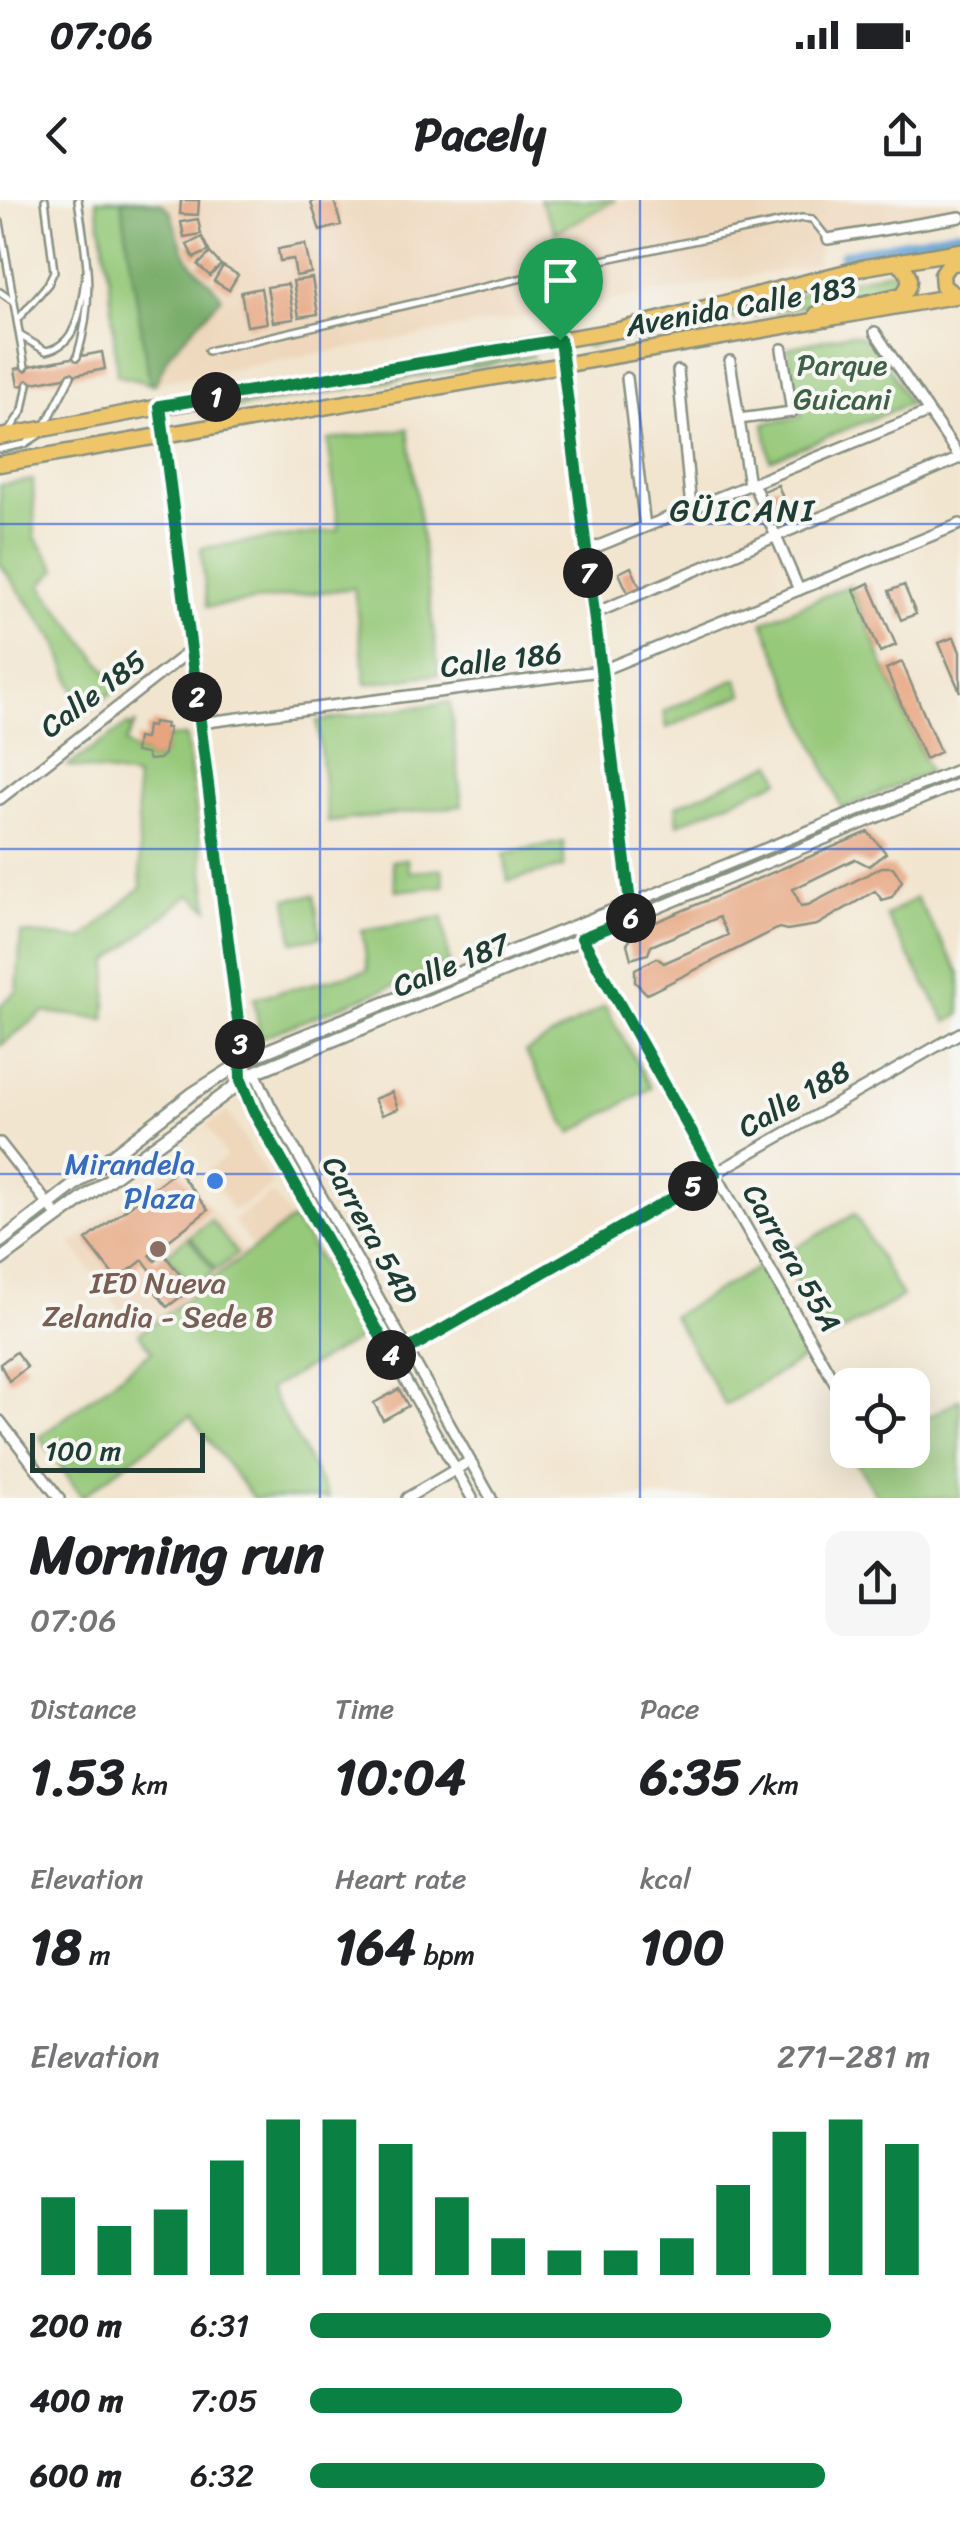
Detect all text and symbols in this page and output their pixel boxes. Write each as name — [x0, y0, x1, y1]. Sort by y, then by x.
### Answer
text: 07:06 — [50, 2, 153, 69]
text: Pacely — [414, 95, 546, 175]
icon: back — [30, 108, 85, 163]
icon: share — [875, 108, 930, 163]
pin — [518, 238, 603, 341]
icon: arrive — [533, 253, 588, 308]
street label: Avenida Calle 183 — [620, 259, 861, 353]
park label: Parque Guicani — [793, 338, 892, 426]
pin: 1 — [191, 372, 241, 422]
text: 1 — [210, 372, 222, 421]
district label: GÜICANI — [669, 482, 817, 539]
pin: 7 — [563, 548, 613, 598]
text: 7 — [580, 548, 596, 597]
street label: Calle 186 — [437, 626, 565, 694]
street label: Calle 185 — [27, 635, 159, 753]
pin: 2 — [172, 672, 222, 722]
text: 2 — [189, 672, 205, 721]
pin: 6 — [606, 893, 656, 943]
text: 6 — [623, 893, 639, 942]
street label: Calle 187 — [384, 916, 519, 1013]
pin: 3 — [215, 1019, 265, 1069]
text: 3 — [232, 1019, 248, 1068]
street label: Calle 188 — [727, 1045, 861, 1153]
place label: Mirandela Plaza — [65, 1137, 196, 1225]
street label: Carrera 54D — [307, 1145, 433, 1315]
pin: 5 — [668, 1161, 718, 1211]
text: 5 — [684, 1161, 702, 1210]
marker: Mirandela Plaza — [204, 1170, 226, 1192]
street label: Carrera 55A — [727, 1173, 857, 1343]
marker: IED Nueva Zelandia - Sede B — [147, 1238, 169, 1260]
place label: IED Nueva Zelandia - Sede B — [42, 1256, 274, 1344]
pin: 4 — [366, 1330, 416, 1380]
text: 4 — [382, 1330, 400, 1379]
map controls — [830, 1368, 930, 1468]
button: locate — [830, 1368, 930, 1468]
text: 100 m — [45, 1426, 121, 1475]
scale bar — [30, 1428, 205, 1472]
text: Morning run — [30, 1506, 324, 1603]
button: share — [825, 1531, 930, 1636]
text: 07:06 — [30, 1592, 117, 1649]
text: Distance — [30, 1684, 136, 1733]
text: Time — [335, 1684, 394, 1733]
text: Pace — [640, 1684, 699, 1733]
text: 1.53 — [30, 1733, 125, 1822]
text: 10:04 — [335, 1733, 466, 1822]
text: 6:35 — [640, 1733, 742, 1822]
text: km — [125, 1760, 168, 1809]
text: /km — [742, 1760, 799, 1809]
text: Elevation — [30, 1854, 143, 1903]
text: Heart rate — [335, 1854, 466, 1903]
text: kcal — [640, 1854, 691, 1903]
text: 18 — [30, 1903, 82, 1992]
text: 164 — [335, 1903, 416, 1992]
text: 100 — [640, 1903, 725, 1992]
text: m — [82, 1930, 110, 1979]
text: bpm — [416, 1930, 475, 1979]
text: Elevation — [30, 2028, 160, 2085]
text: 271–281 m — [777, 2028, 930, 2085]
text: 200 m — [30, 2297, 122, 2354]
text: 6:31 — [190, 2297, 249, 2354]
text: 400 m — [30, 2372, 123, 2429]
text: 7:05 — [190, 2372, 258, 2429]
text: 600 m — [30, 2447, 122, 2504]
text: 6:32 — [190, 2447, 254, 2504]

